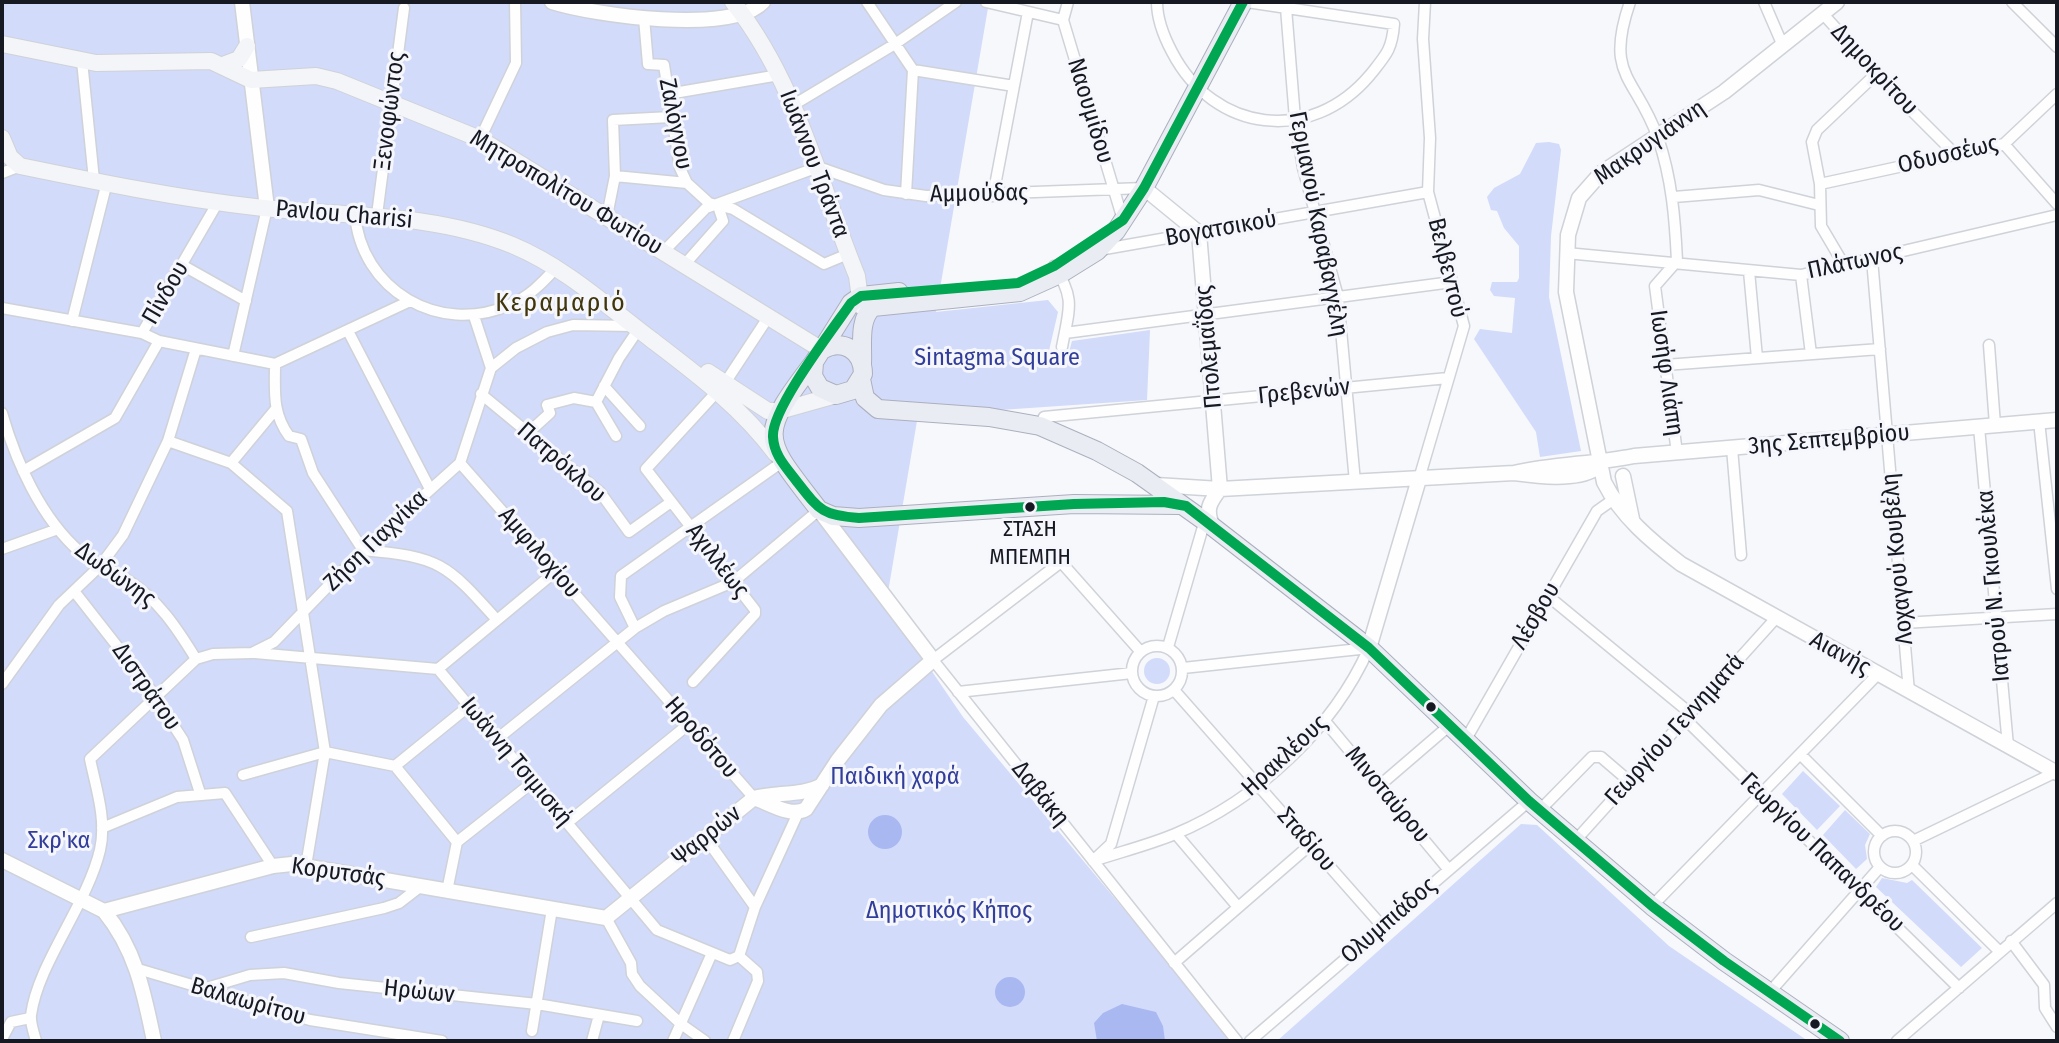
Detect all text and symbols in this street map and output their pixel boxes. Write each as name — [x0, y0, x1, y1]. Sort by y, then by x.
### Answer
street label: Δημοκρίτου — [1824, 18, 1924, 122]
street label: Ξενοφώντος — [368, 50, 412, 172]
street label: Ναουμίδου — [1060, 55, 1120, 167]
street label: Ζαλόγγου — [652, 76, 698, 172]
street label: Ιωάννου Τράντα — [773, 86, 855, 242]
street label: Μακρυγιάννη — [1589, 94, 1711, 192]
street label: Γερμανού Καραβαγγέλη — [1282, 109, 1354, 339]
street label: Μητροπολίτου Φωτίου — [464, 124, 668, 262]
street label: Οδυσσέως — [1895, 130, 2001, 180]
street label: Αμμούδας — [930, 179, 1028, 209]
street label: Pavlou Charisi — [274, 195, 414, 235]
street label: Βογατσικού — [1163, 205, 1279, 253]
street label: Βελβεντού — [1421, 215, 1473, 321]
street label: Πλάτωνος — [1805, 238, 1905, 286]
street label: Πίνδου — [136, 256, 196, 330]
street label: Πτολεμαΐδας — [1189, 284, 1229, 410]
district label: Κεραμαριό — [496, 288, 626, 320]
street label: Ιωσήφ Λιάπη — [1643, 308, 1689, 438]
park label: Sintagma Square — [914, 344, 1080, 372]
street label: Γρεβενών — [1257, 373, 1351, 411]
street label: Πατρόκλου — [511, 417, 611, 509]
street label: 3ης Σεπτεμβρίου — [1747, 419, 1911, 461]
street label: Λοχαγού Κουβέλη — [1876, 472, 1920, 646]
street label: Ζήση Γιαχνίκα — [318, 484, 434, 598]
street label: Ιατρού N. Γκιουλέκα — [1971, 489, 2017, 683]
marker: ΣΤΑΣΗ ΜΠΕΜΠΗ — [1023, 500, 1037, 514]
street label: Αμφιλοχίου — [492, 502, 586, 604]
place label: ΣΤΑΣΗ ΜΠΕΜΠΗ — [989, 517, 1071, 568]
street label: Αχιλλέως — [679, 518, 755, 604]
street label: Δωδώνης — [69, 536, 161, 614]
street label: Λέσβου — [1505, 577, 1567, 655]
street label: Αιανής — [1805, 626, 1875, 682]
street label: Διστράτου — [105, 638, 187, 736]
street label: Γεωργίου Γεννηματά — [1599, 648, 1751, 812]
street label: Ηροδότου — [658, 691, 744, 785]
street label: Ιωάννη Τσιμισκή — [454, 692, 578, 832]
unlabelled marker — [1424, 700, 1438, 714]
street label: Ηρακλέους — [1236, 709, 1334, 803]
street label: Μινοταύρου — [1338, 741, 1436, 849]
street label: Δαβάκη — [1005, 756, 1075, 832]
park label: Παιδική χαρά — [830, 763, 960, 791]
street label: Γεωργίου Παπανδρέου — [1734, 767, 1910, 939]
street label: Ψαρρών — [667, 800, 747, 872]
street label: Σταδίου — [1271, 802, 1341, 878]
park label: Σκρ'κα — [27, 827, 91, 855]
street label: Κορυτσάς — [289, 852, 387, 894]
street label: Ολυμπιάδος — [1335, 872, 1443, 970]
park label: Δημοτικός Κήπος — [866, 897, 1032, 925]
street label: Βαλαωρίτου — [187, 972, 309, 1032]
street label: Ηρώων — [382, 974, 456, 1010]
unlabelled marker — [1808, 1017, 1822, 1031]

